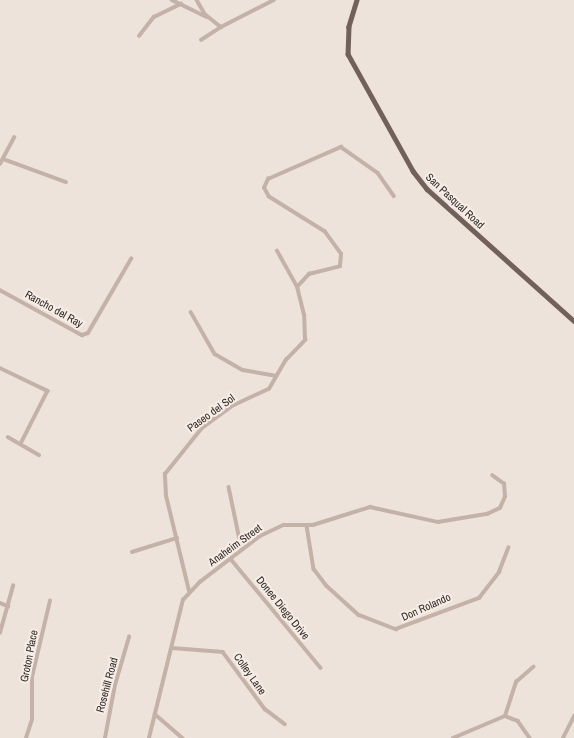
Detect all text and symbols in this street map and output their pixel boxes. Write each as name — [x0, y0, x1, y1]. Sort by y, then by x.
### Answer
street label: San Pasqual Road — [423, 171, 487, 231]
street label: Rancho del Ray — [23, 288, 85, 330]
street label: Paseo del Sol — [185, 391, 237, 435]
street label: Anaheim Street — [206, 521, 264, 569]
street label: Donee Diego Drive — [254, 574, 312, 642]
street label: Don Rolando — [399, 590, 453, 624]
street label: Groton Place — [17, 629, 41, 683]
street label: Colley Lane — [231, 651, 269, 697]
street label: Rosehill Road — [93, 656, 121, 714]

